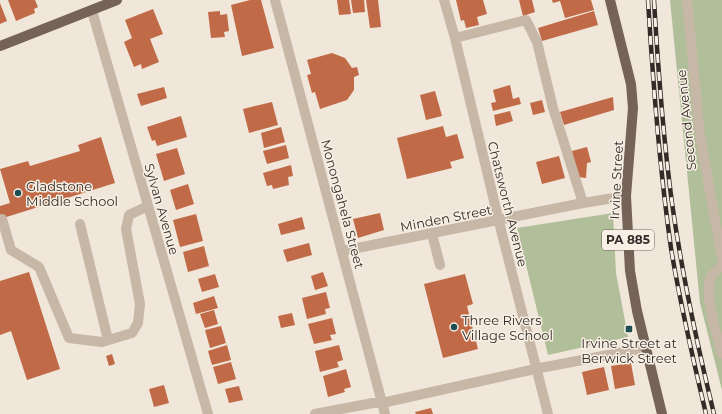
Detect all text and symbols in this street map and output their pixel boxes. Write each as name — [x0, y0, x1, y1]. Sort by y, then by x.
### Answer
street label: Second Avenue — [673, 69, 699, 171]
street label: Monongahela Street — [318, 138, 368, 270]
street label: Chatsworth Avenue — [485, 140, 531, 268]
street label: Irvine Street — [606, 140, 626, 220]
street label: Sylvan Avenue — [141, 161, 183, 257]
place label: Gladstone Middle School — [26, 178, 118, 209]
marker: Gladstone Middle School — [13, 188, 23, 198]
street label: Minden Street — [399, 201, 493, 235]
road number: PA 885 — [602, 230, 654, 250]
place label: Three Rivers Village School — [462, 312, 553, 343]
marker: Three Rivers Village School — [449, 322, 459, 332]
marker: Irvine Street at Berwick Street — [624, 324, 634, 334]
place label: Irvine Street at Berwick Street — [581, 335, 677, 366]

